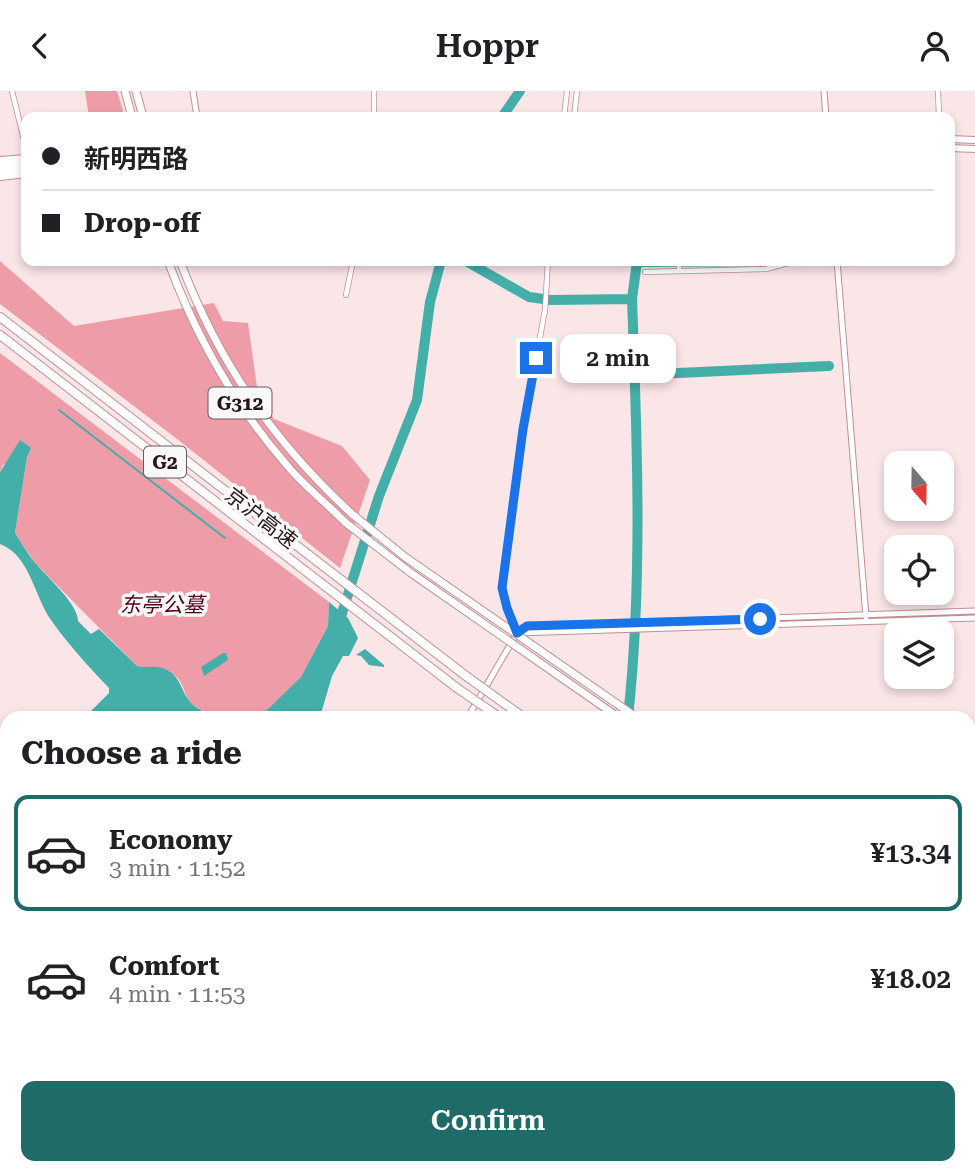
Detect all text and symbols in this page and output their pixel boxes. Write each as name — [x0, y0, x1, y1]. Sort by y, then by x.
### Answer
icon: back — [21, 27, 59, 65]
text: Hoppr — [436, 27, 539, 65]
icon: person — [916, 27, 954, 65]
text: 新明西路 — [84, 144, 188, 174]
text: Drop-off — [84, 208, 200, 238]
callout: 2 min — [560, 334, 676, 383]
route end — [520, 342, 552, 374]
text: 2 min — [586, 345, 650, 372]
road number: G312 — [208, 387, 272, 419]
road number: G2 — [144, 447, 186, 477]
north arrow — [884, 451, 954, 521]
map controls — [884, 451, 954, 689]
street label: 京沪高速 — [221, 483, 301, 553]
button: locate — [884, 535, 954, 605]
park label: 东亭公墓 — [120, 593, 207, 617]
route start — [744, 603, 776, 635]
button: layers — [884, 619, 954, 689]
text: Choose a ride — [21, 734, 242, 772]
icon: car — [25, 822, 88, 885]
text: Economy — [109, 825, 232, 855]
text: ¥13.34 — [871, 838, 951, 868]
text: 3 min · 11:52 — [109, 855, 246, 882]
icon: car — [25, 948, 88, 1011]
text: Comfort — [109, 951, 219, 981]
text: ¥18.02 — [871, 964, 951, 994]
text: 4 min · 11:53 — [109, 981, 246, 1008]
button: Confirm — [21, 1081, 955, 1161]

